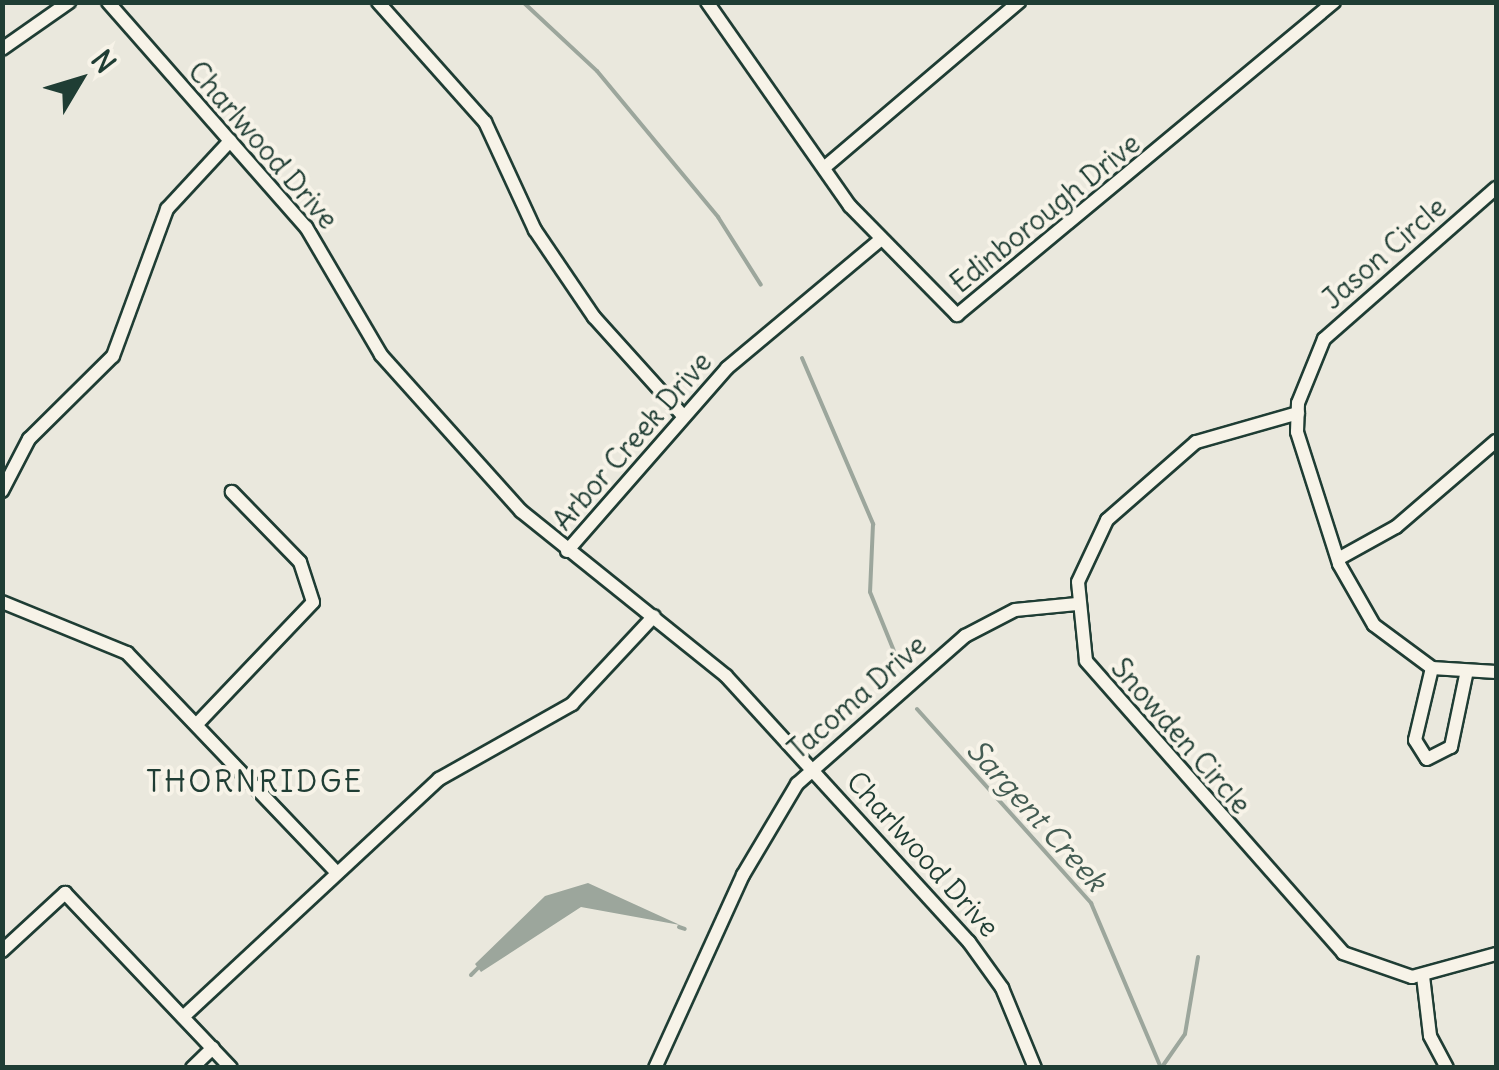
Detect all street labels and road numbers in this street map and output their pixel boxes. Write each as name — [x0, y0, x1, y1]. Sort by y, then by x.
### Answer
street label: Charlwood Drive — [181, 54, 345, 236]
street label: Edinborough Drive — [944, 126, 1146, 300]
street label: Jason Circle — [1315, 190, 1453, 316]
street label: Arbor Creek Drive — [546, 345, 718, 537]
street label: Tacoma Drive — [781, 628, 933, 766]
street label: Snowden Circle — [1104, 651, 1258, 821]
street label: Charlwood Drive — [840, 764, 1006, 944]

